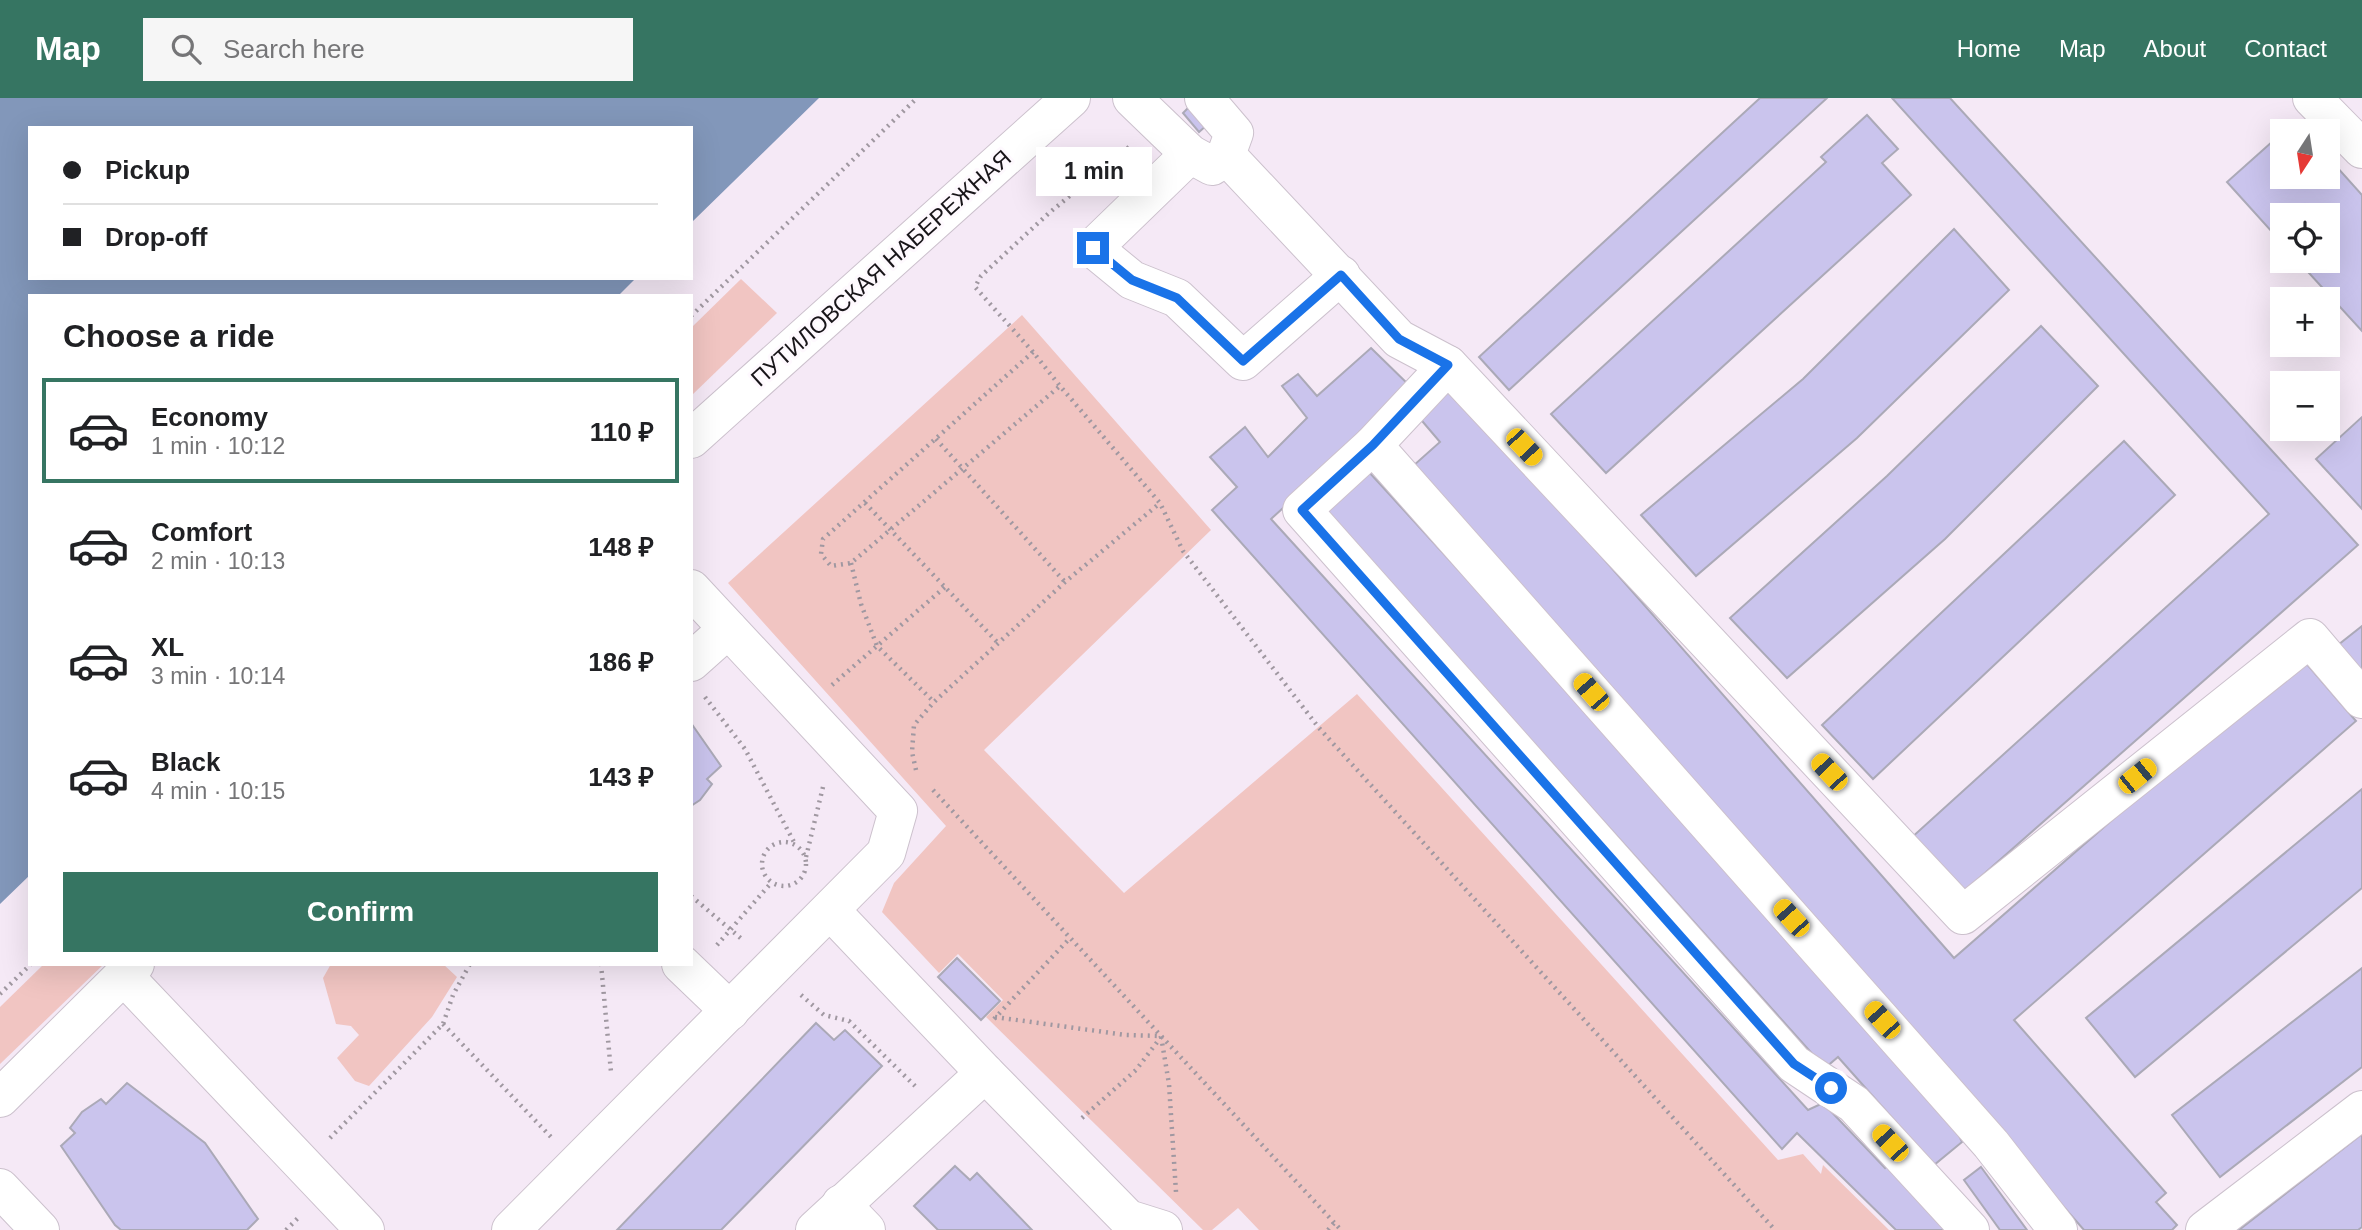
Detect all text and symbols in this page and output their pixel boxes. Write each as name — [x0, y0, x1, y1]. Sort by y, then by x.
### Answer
search box — [143, 18, 633, 81]
text: Map — [35, 30, 101, 67]
icon: search — [167, 30, 205, 68]
text: Search here — [223, 34, 365, 64]
text: Home — [1957, 35, 2021, 62]
text: Map — [2059, 35, 2106, 62]
text: About — [2144, 35, 2206, 62]
text: Contact — [2244, 35, 2327, 62]
north arrow — [2270, 119, 2340, 189]
map controls — [2270, 119, 2340, 441]
street label: ПУТИЛОВСКАЯ НАБЕРЕЖНАЯ — [746, 144, 1016, 392]
callout: 1 min — [1035, 146, 1151, 195]
text: Pickup — [105, 155, 190, 185]
text: 1 min — [1064, 158, 1124, 184]
button: locate — [2270, 203, 2340, 273]
text: Drop-off — [105, 222, 208, 252]
route end — [1077, 232, 1109, 264]
button: + — [2270, 287, 2340, 357]
text: Choose a ride — [63, 318, 275, 354]
button: − — [2270, 371, 2340, 441]
icon: car — [67, 399, 130, 462]
text: Economy — [151, 402, 268, 432]
text: 110 ₽ — [590, 417, 654, 447]
car — [1502, 424, 1547, 470]
text: 1 min · 10:12 — [151, 433, 285, 459]
icon: car — [67, 514, 130, 577]
text: Comfort — [151, 517, 252, 547]
text: 148 ₽ — [588, 532, 654, 562]
text: 2 min · 10:13 — [151, 548, 285, 574]
icon: car — [67, 629, 130, 692]
text: XL — [151, 632, 184, 662]
text: 186 ₽ — [588, 647, 654, 677]
text: 3 min · 10:14 — [151, 663, 285, 689]
car — [1570, 669, 1613, 715]
icon: car — [67, 744, 130, 807]
text: Black — [151, 747, 220, 777]
car — [1807, 749, 1852, 795]
car — [2115, 755, 2160, 797]
text: 143 ₽ — [588, 762, 654, 792]
text: 4 min · 10:15 — [151, 778, 285, 804]
button: Confirm — [63, 872, 658, 952]
car — [1770, 895, 1813, 941]
car — [1861, 997, 1904, 1043]
route start — [1815, 1072, 1847, 1104]
car — [1868, 1120, 1913, 1166]

